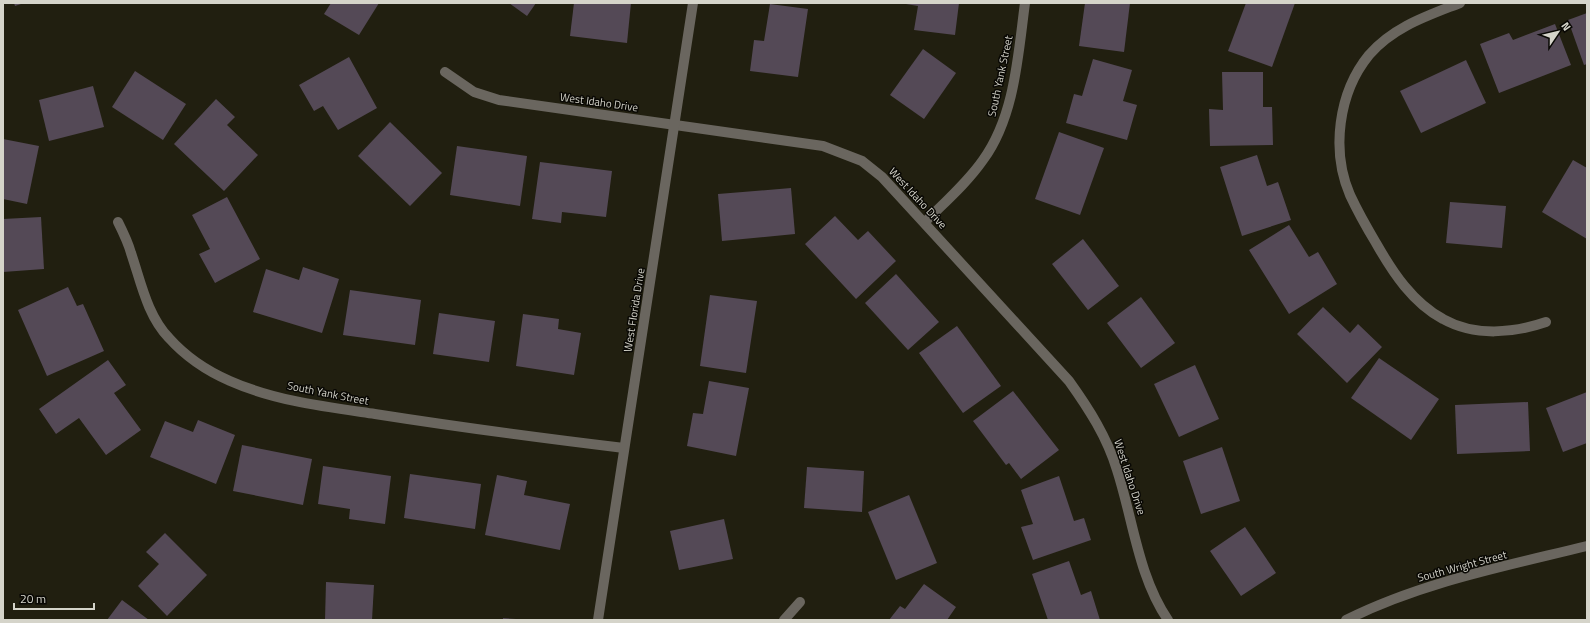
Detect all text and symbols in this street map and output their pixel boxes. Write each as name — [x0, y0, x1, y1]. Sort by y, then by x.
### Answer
north arrow — [1538, 12, 1578, 52]
text: N — [1557, 19, 1575, 34]
street label: South Yank Street — [984, 34, 1016, 118]
street label: West Idaho Drive — [559, 89, 639, 115]
street label: West Idaho Drive — [885, 164, 951, 233]
street label: West Florida Drive — [619, 267, 649, 353]
street label: South Yank Street — [286, 377, 370, 409]
street label: West Idaho Drive — [1110, 437, 1150, 517]
street label: South Wright Street — [1416, 546, 1509, 586]
scale bar — [14, 585, 94, 611]
text: 20 m — [20, 589, 46, 608]

